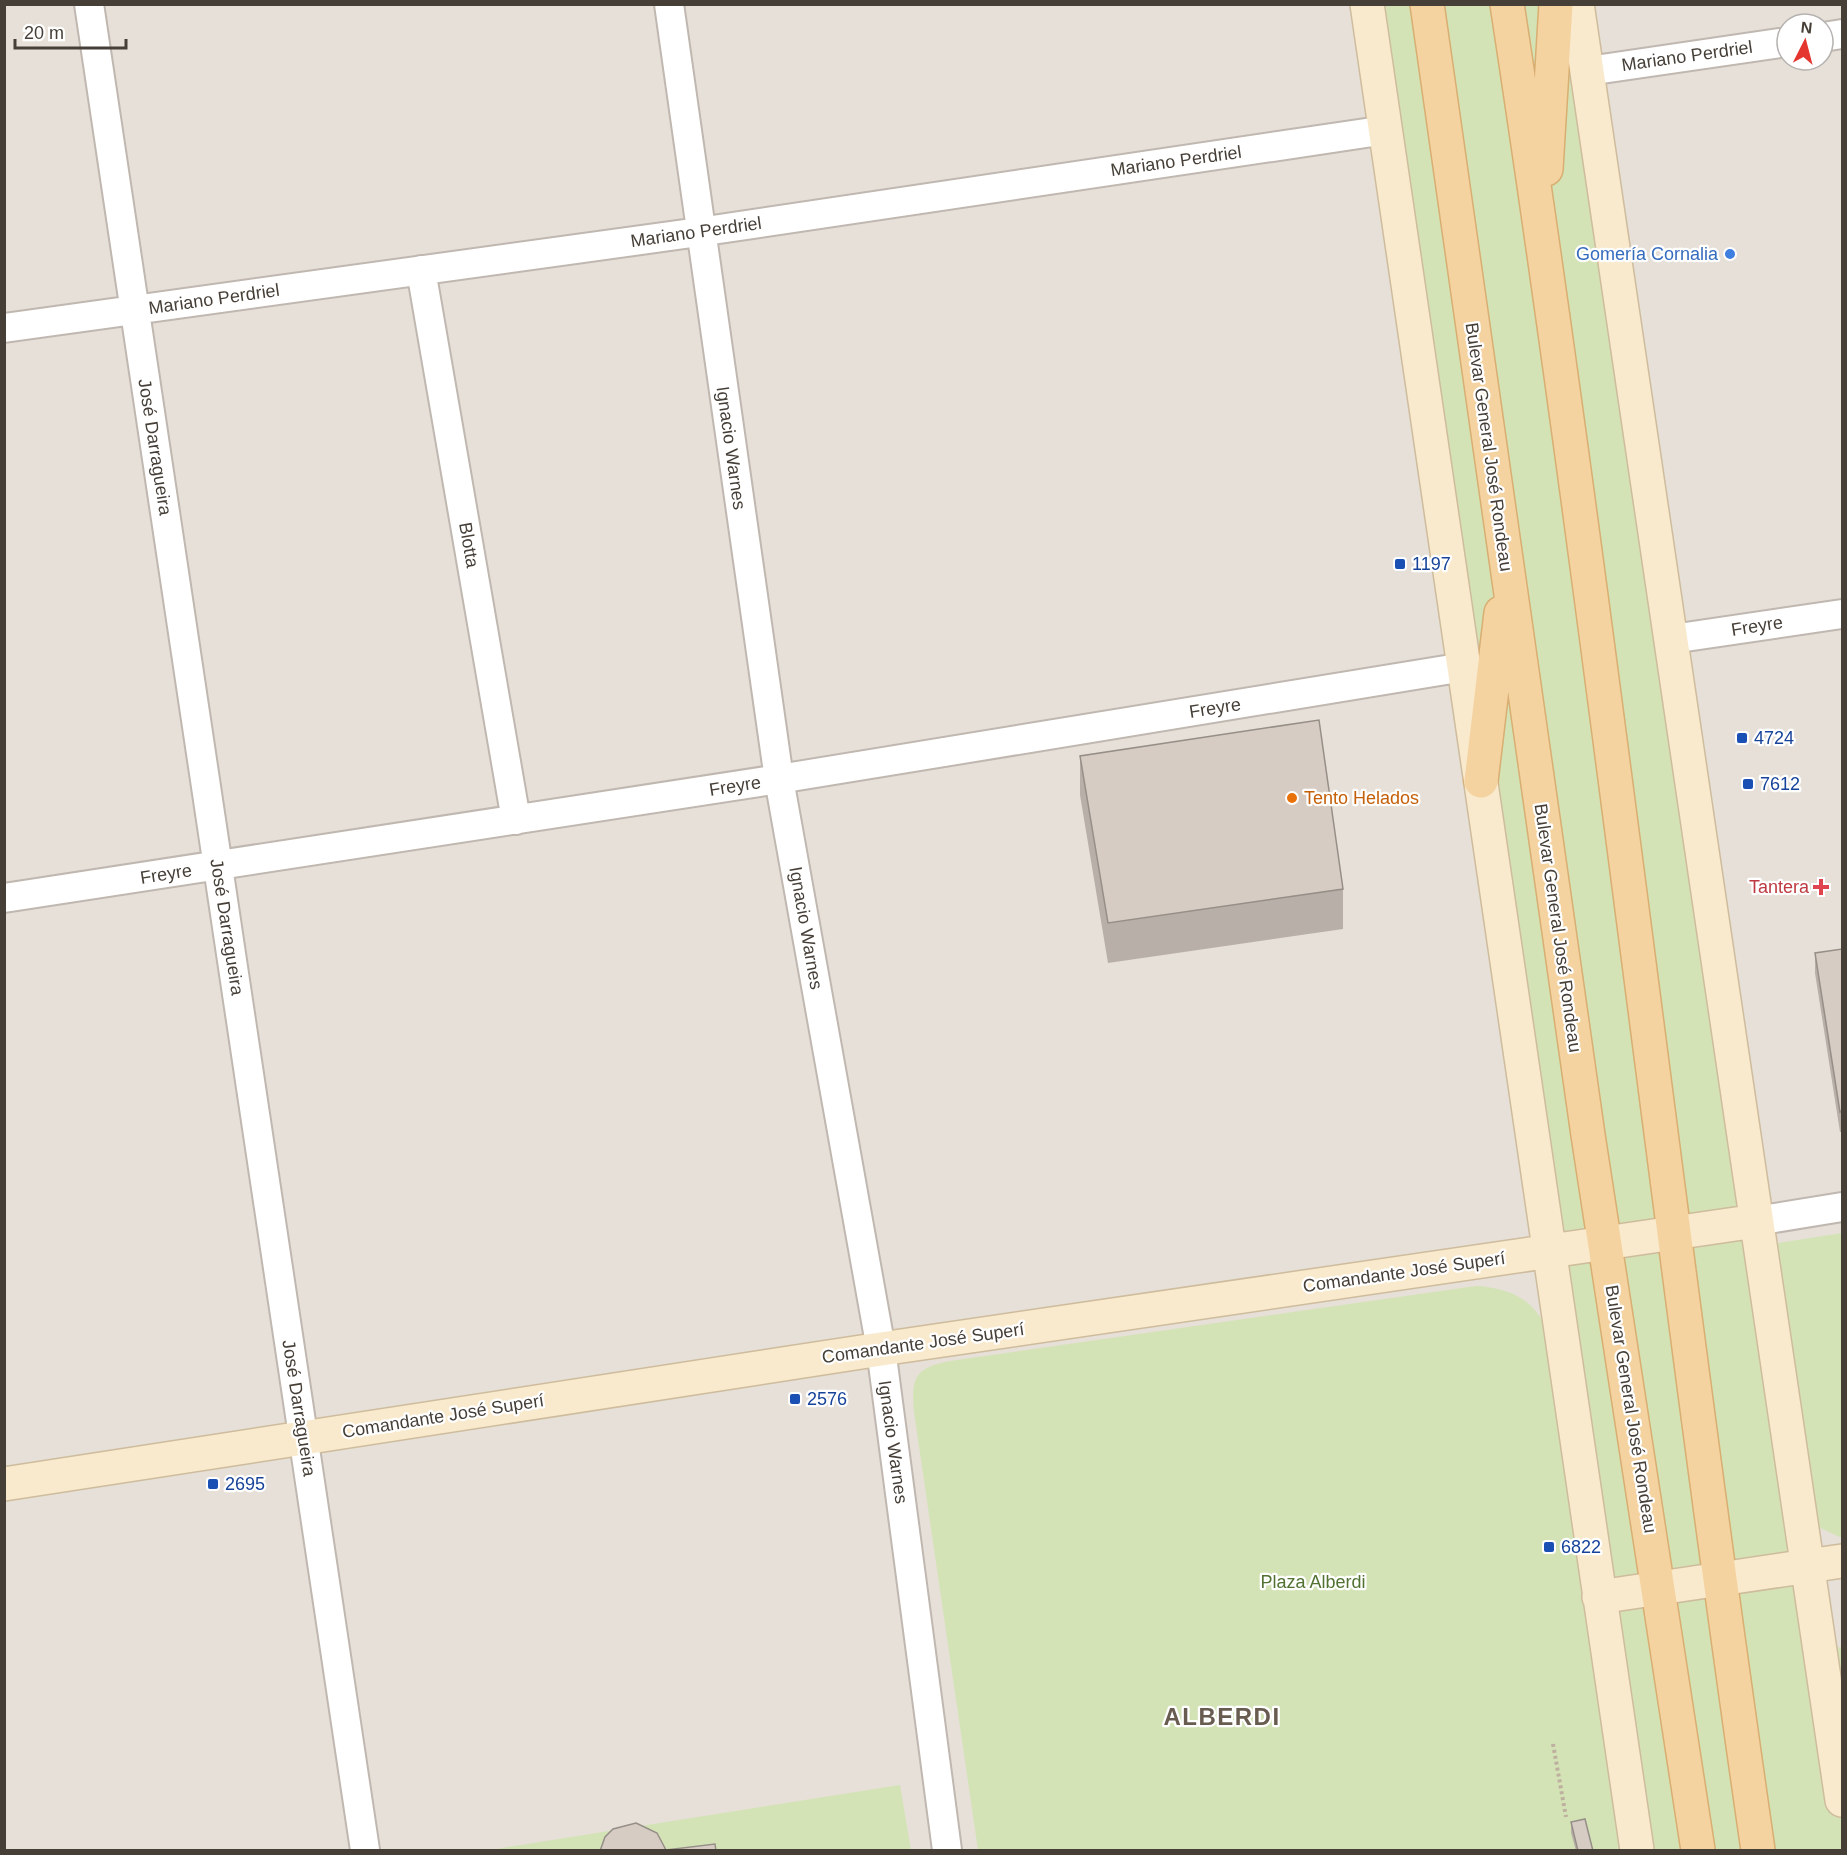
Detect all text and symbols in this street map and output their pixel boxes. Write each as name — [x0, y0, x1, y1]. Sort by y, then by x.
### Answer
scale bar — [15, 12, 126, 50]
north arrow — [1775, 12, 1835, 72]
text: N — [1800, 19, 1813, 37]
text: 20 m — [24, 23, 64, 43]
street label: Mariano Perdriel — [1620, 37, 1754, 75]
street label: Mariano Perdriel — [1109, 142, 1243, 180]
street label: Mariano Perdriel — [629, 213, 763, 251]
place label: Gomería Cornalia — [1576, 244, 1719, 264]
marker: Gomería Cornalia — [1723, 247, 1737, 261]
street label: Mariano Perdriel — [147, 280, 281, 318]
street label: Bulevar General José Rondeau — [1462, 321, 1516, 573]
street label: José Darragueira — [134, 377, 176, 518]
street label: Ignacio Warnes — [712, 385, 750, 511]
street label: Blotta — [455, 521, 483, 570]
place label: 1197 — [1412, 554, 1451, 574]
marker: 1197 — [1393, 557, 1407, 571]
street label: Freyre — [1730, 612, 1784, 640]
street label: Freyre — [1188, 694, 1242, 722]
place label: 4724 — [1754, 728, 1794, 748]
marker: 4724 — [1735, 731, 1749, 745]
street label: Freyre — [708, 772, 762, 800]
place label: 7612 — [1760, 774, 1800, 794]
marker: 7612 — [1741, 777, 1755, 791]
place label: Tento Helados — [1304, 788, 1419, 808]
marker: Tento Helados — [1285, 791, 1299, 805]
street label: Bulevar General José Rondeau — [1531, 802, 1585, 1054]
street label: José Darragueira — [206, 857, 248, 998]
street label: Freyre — [139, 860, 193, 888]
street label: Ignacio Warnes — [785, 865, 827, 991]
place label: Tantera — [1749, 877, 1810, 897]
marker: Tantera — [1814, 880, 1828, 894]
street label: Comandante José Superí — [1302, 1248, 1506, 1296]
street label: Bulevar General José Rondeau — [1601, 1283, 1661, 1535]
street label: Comandante José Superí — [821, 1319, 1025, 1367]
street label: José Darragueira — [278, 1338, 320, 1479]
street label: Ignacio Warnes — [874, 1379, 912, 1505]
place label: 2576 — [807, 1389, 847, 1409]
street label: Comandante José Superí — [341, 1390, 545, 1442]
marker: 2576 — [788, 1392, 802, 1406]
place label: 2695 — [225, 1474, 265, 1494]
marker: 2695 — [206, 1477, 220, 1491]
place label: 6822 — [1561, 1537, 1601, 1557]
marker: 6822 — [1542, 1540, 1556, 1554]
park label: Plaza Alberdi — [1260, 1572, 1366, 1592]
district label: ALBERDI — [1163, 1703, 1281, 1730]

